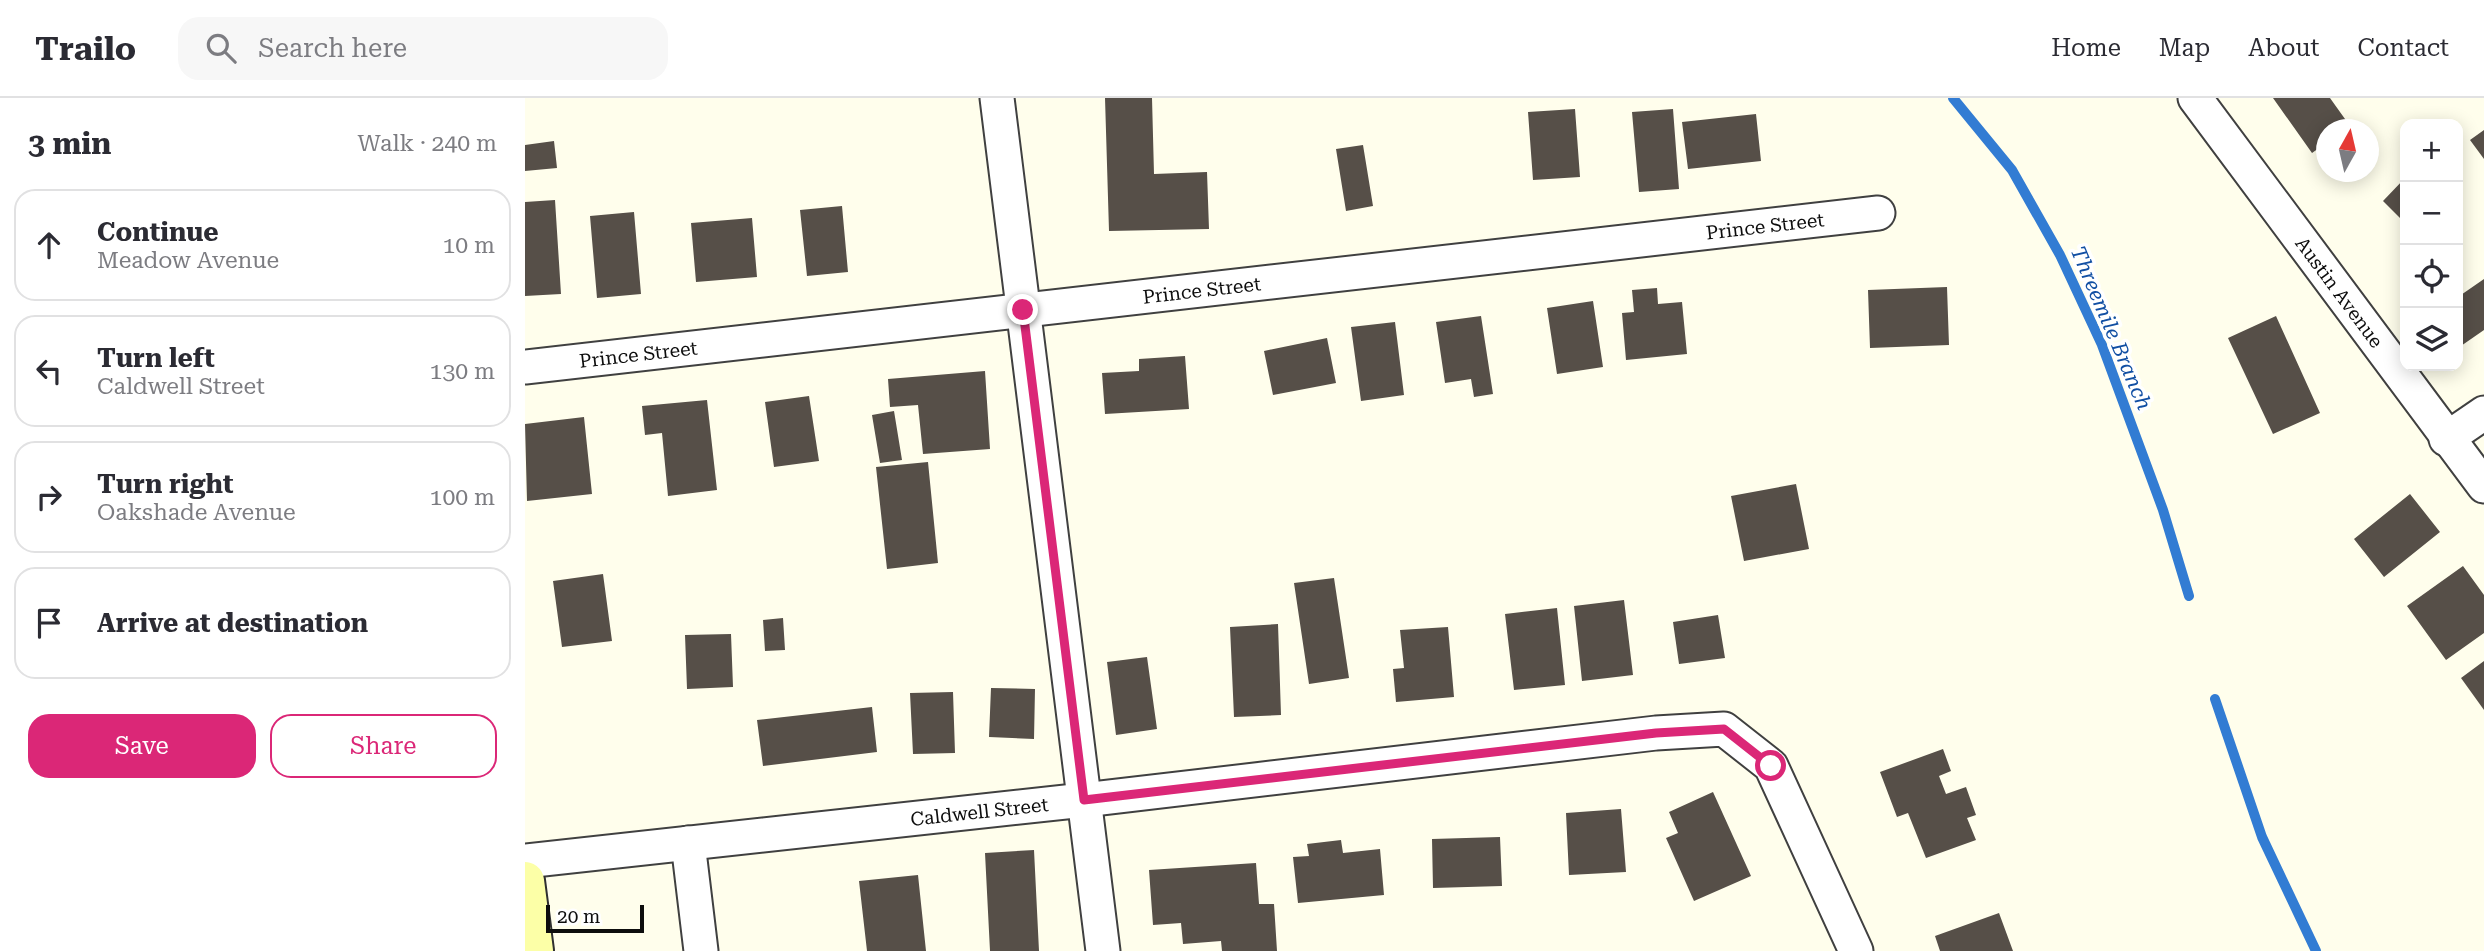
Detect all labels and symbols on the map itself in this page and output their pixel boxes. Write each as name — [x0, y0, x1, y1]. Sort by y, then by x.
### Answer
north arrow — [2316, 119, 2379, 182]
street label: Prince Street — [1705, 208, 1825, 244]
street label: Austin Avenue — [2291, 232, 2388, 352]
water label: Threemile Branch — [2066, 242, 2156, 414]
street label: Prince Street — [1141, 272, 1262, 308]
route end — [1007, 294, 1038, 325]
street label: Prince Street — [578, 336, 699, 372]
route start — [1755, 750, 1786, 781]
street label: Caldwell Street — [909, 792, 1049, 830]
scale bar — [546, 902, 644, 934]

